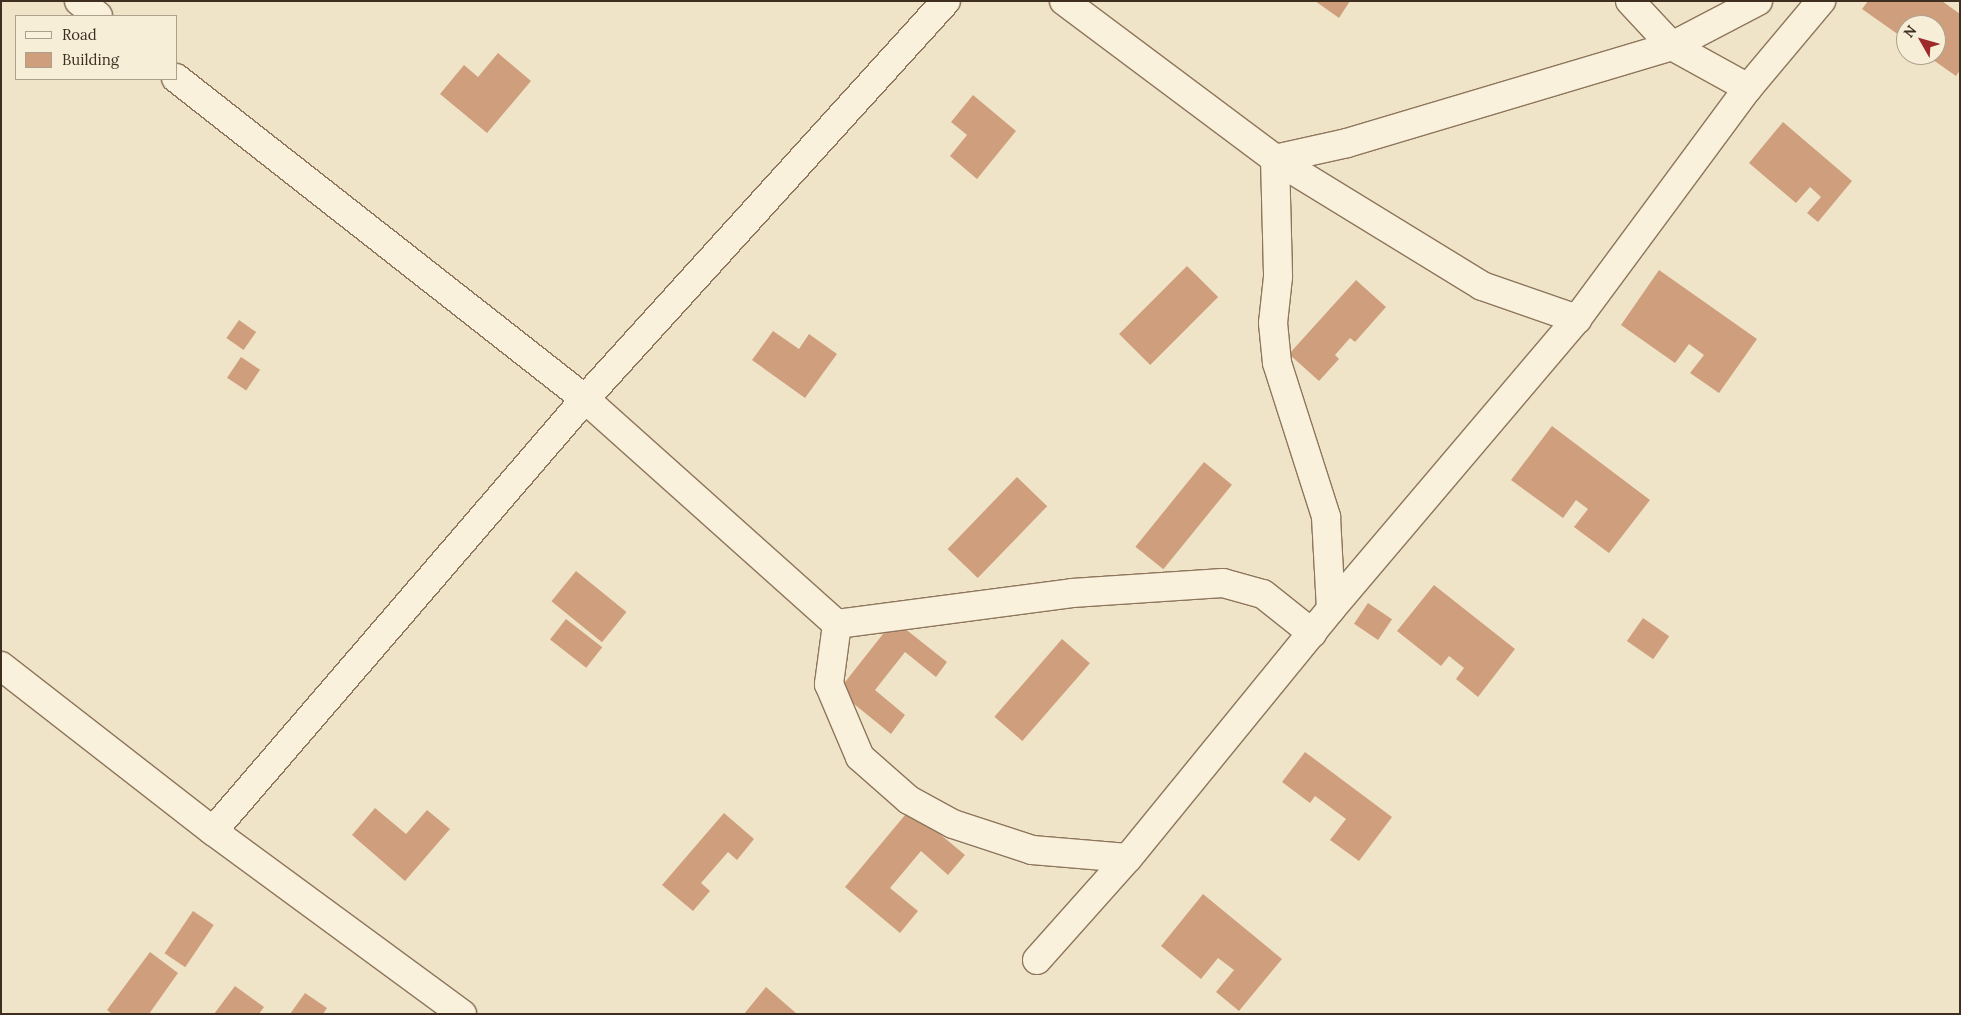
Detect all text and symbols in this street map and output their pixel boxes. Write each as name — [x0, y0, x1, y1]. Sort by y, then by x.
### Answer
legend — [15, 15, 178, 80]
north arrow — [1896, 15, 1946, 65]
text: N — [1900, 22, 1920, 41]
text: Road — [62, 25, 97, 44]
text: Building — [62, 50, 119, 69]

